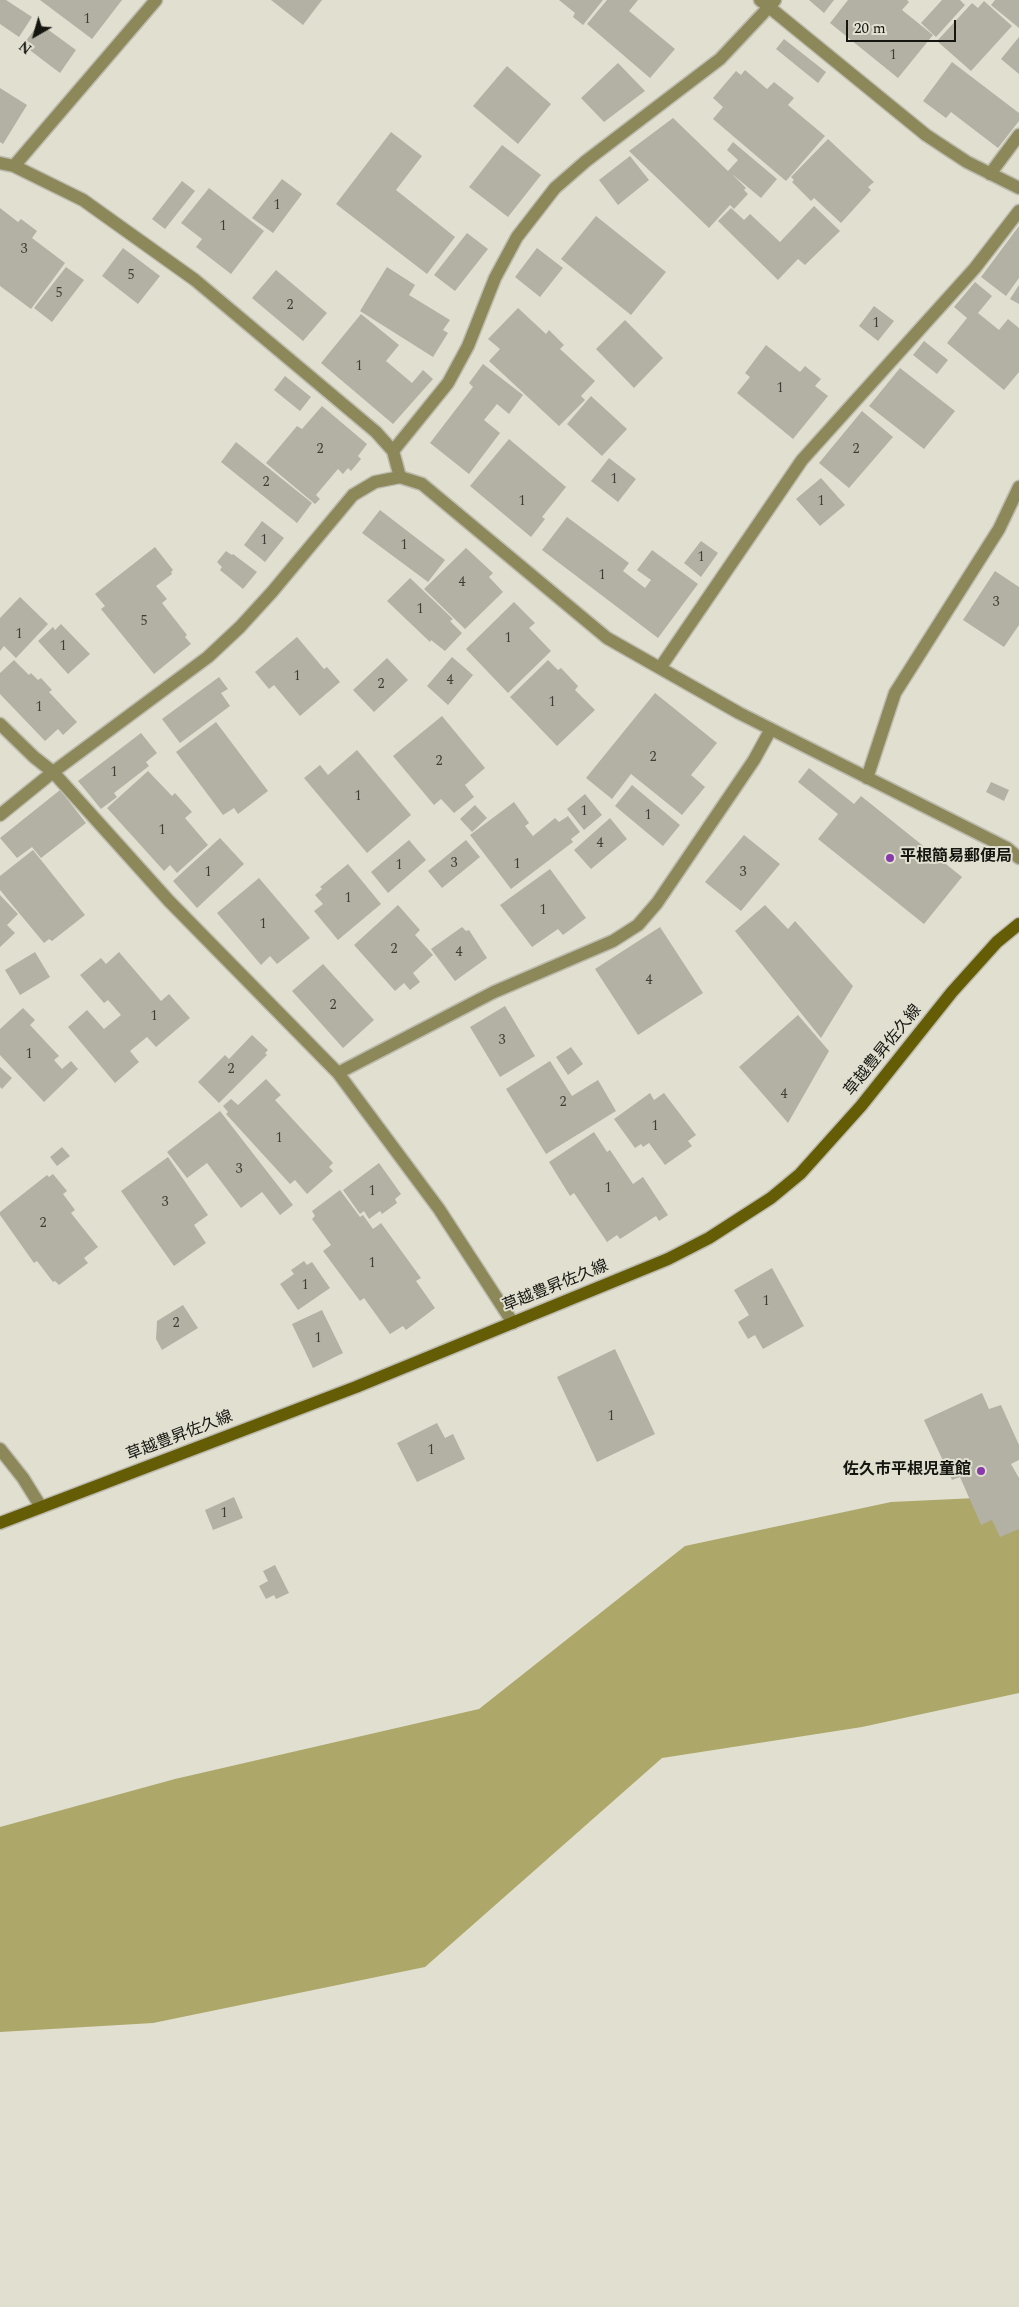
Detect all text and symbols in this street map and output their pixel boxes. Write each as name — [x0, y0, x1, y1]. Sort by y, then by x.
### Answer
north arrow — [10, 10, 60, 60]
scale bar — [849, 10, 959, 42]
house number: 1 — [84, 12, 90, 28]
text: 20 m — [854, 17, 886, 40]
text: N — [14, 35, 36, 59]
house number: 1 — [890, 48, 896, 64]
house number: 1 — [274, 198, 280, 214]
house number: 1 — [220, 219, 226, 235]
house number: 3 — [21, 242, 27, 258]
house number: 5 — [128, 268, 134, 284]
house number: 5 — [56, 286, 62, 302]
house number: 2 — [287, 298, 293, 314]
house number: 1 — [873, 316, 879, 332]
house number: 1 — [356, 359, 362, 375]
house number: 1 — [777, 381, 783, 397]
house number: 2 — [317, 442, 323, 458]
house number: 2 — [853, 442, 859, 458]
house number: 1 — [611, 472, 617, 488]
house number: 2 — [263, 475, 269, 491]
house number: 1 — [519, 494, 525, 510]
house number: 1 — [818, 494, 824, 510]
house number: 1 — [261, 533, 267, 549]
house number: 1 — [401, 538, 407, 554]
house number: 1 — [698, 550, 704, 566]
house number: 1 — [599, 568, 605, 584]
house number: 4 — [459, 575, 465, 591]
house number: 3 — [993, 595, 999, 611]
house number: 1 — [417, 602, 423, 618]
house number: 5 — [141, 614, 147, 630]
house number: 1 — [16, 627, 22, 643]
house number: 1 — [505, 631, 511, 647]
house number: 1 — [60, 639, 66, 655]
house number: 1 — [294, 669, 300, 685]
house number: 4 — [447, 673, 453, 689]
house number: 2 — [378, 677, 384, 693]
house number: 1 — [549, 695, 555, 711]
house number: 1 — [36, 700, 42, 716]
house number: 2 — [650, 750, 656, 766]
house number: 2 — [436, 754, 442, 770]
house number: 1 — [111, 765, 117, 781]
house number: 1 — [355, 789, 361, 805]
house number: 1 — [581, 804, 587, 820]
house number: 1 — [645, 808, 651, 824]
house number: 1 — [159, 823, 165, 839]
house number: 4 — [597, 836, 603, 852]
place label: 平根簡易郵便局 — [900, 848, 1012, 868]
marker: 平根簡易郵便局 — [884, 852, 896, 864]
house number: 3 — [451, 856, 457, 872]
house number: 1 — [514, 857, 520, 873]
house number: 1 — [396, 858, 402, 874]
house number: 1 — [205, 865, 211, 881]
house number: 3 — [740, 865, 746, 881]
house number: 1 — [345, 891, 351, 907]
house number: 1 — [540, 903, 546, 919]
house number: 1 — [260, 917, 266, 933]
house number: 2 — [391, 942, 397, 958]
house number: 4 — [456, 945, 462, 961]
house number: 4 — [646, 973, 652, 989]
house number: 2 — [330, 998, 336, 1014]
street label: 草越豊昇佐久線 — [841, 1001, 927, 1101]
house number: 1 — [151, 1009, 157, 1025]
house number: 3 — [499, 1033, 505, 1049]
house number: 1 — [26, 1047, 32, 1063]
house number: 2 — [228, 1062, 234, 1078]
house number: 4 — [781, 1087, 787, 1103]
house number: 2 — [560, 1095, 566, 1111]
house number: 1 — [652, 1119, 658, 1135]
house number: 1 — [276, 1131, 282, 1147]
house number: 3 — [236, 1162, 242, 1178]
house number: 1 — [605, 1181, 611, 1197]
house number: 1 — [369, 1184, 375, 1200]
house number: 3 — [162, 1195, 168, 1211]
house number: 2 — [40, 1216, 46, 1232]
house number: 1 — [369, 1256, 375, 1272]
street label: 草越豊昇佐久線 — [500, 1257, 612, 1317]
house number: 1 — [302, 1278, 308, 1294]
house number: 1 — [763, 1294, 769, 1310]
house number: 2 — [173, 1316, 179, 1332]
house number: 1 — [315, 1331, 321, 1347]
street label: 草越豊昇佐久線 — [124, 1408, 236, 1466]
house number: 1 — [608, 1409, 614, 1425]
house number: 1 — [428, 1443, 434, 1459]
place label: 佐久市平根児童館 — [843, 1461, 971, 1481]
marker: 佐久市平根児童館 — [975, 1465, 987, 1477]
house number: 1 — [221, 1506, 227, 1522]

